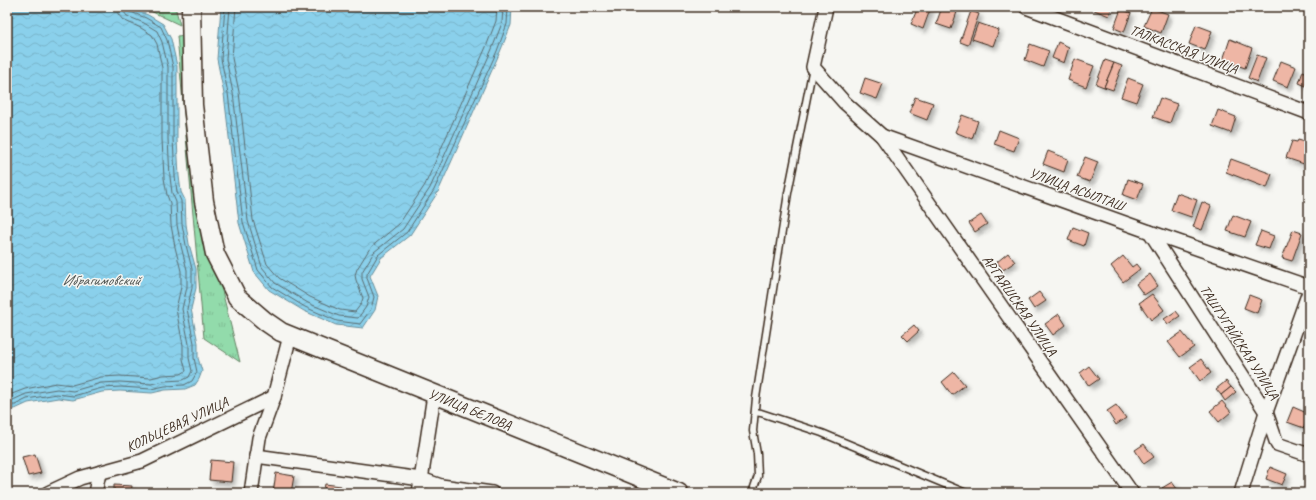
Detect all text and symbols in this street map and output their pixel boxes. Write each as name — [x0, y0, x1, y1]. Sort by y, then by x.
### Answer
street label: ТАЛКАССКАЯ УЛИЦА — [1128, 21, 1241, 78]
street label: УЛИЦА АСЫЛТАШ — [1027, 164, 1128, 215]
street label: АРГАЯШСКАЯ УЛИЦА — [979, 252, 1061, 360]
water label: Ибрагимовский — [62, 271, 142, 290]
street label: ТАШТУГАЙСКАЯ УЛИЦА — [1196, 282, 1283, 403]
street label: УЛИЦА БЕЛОВА — [426, 385, 515, 434]
street label: КОЛЬЦЕВАЯ УЛИЦА — [124, 393, 232, 456]

